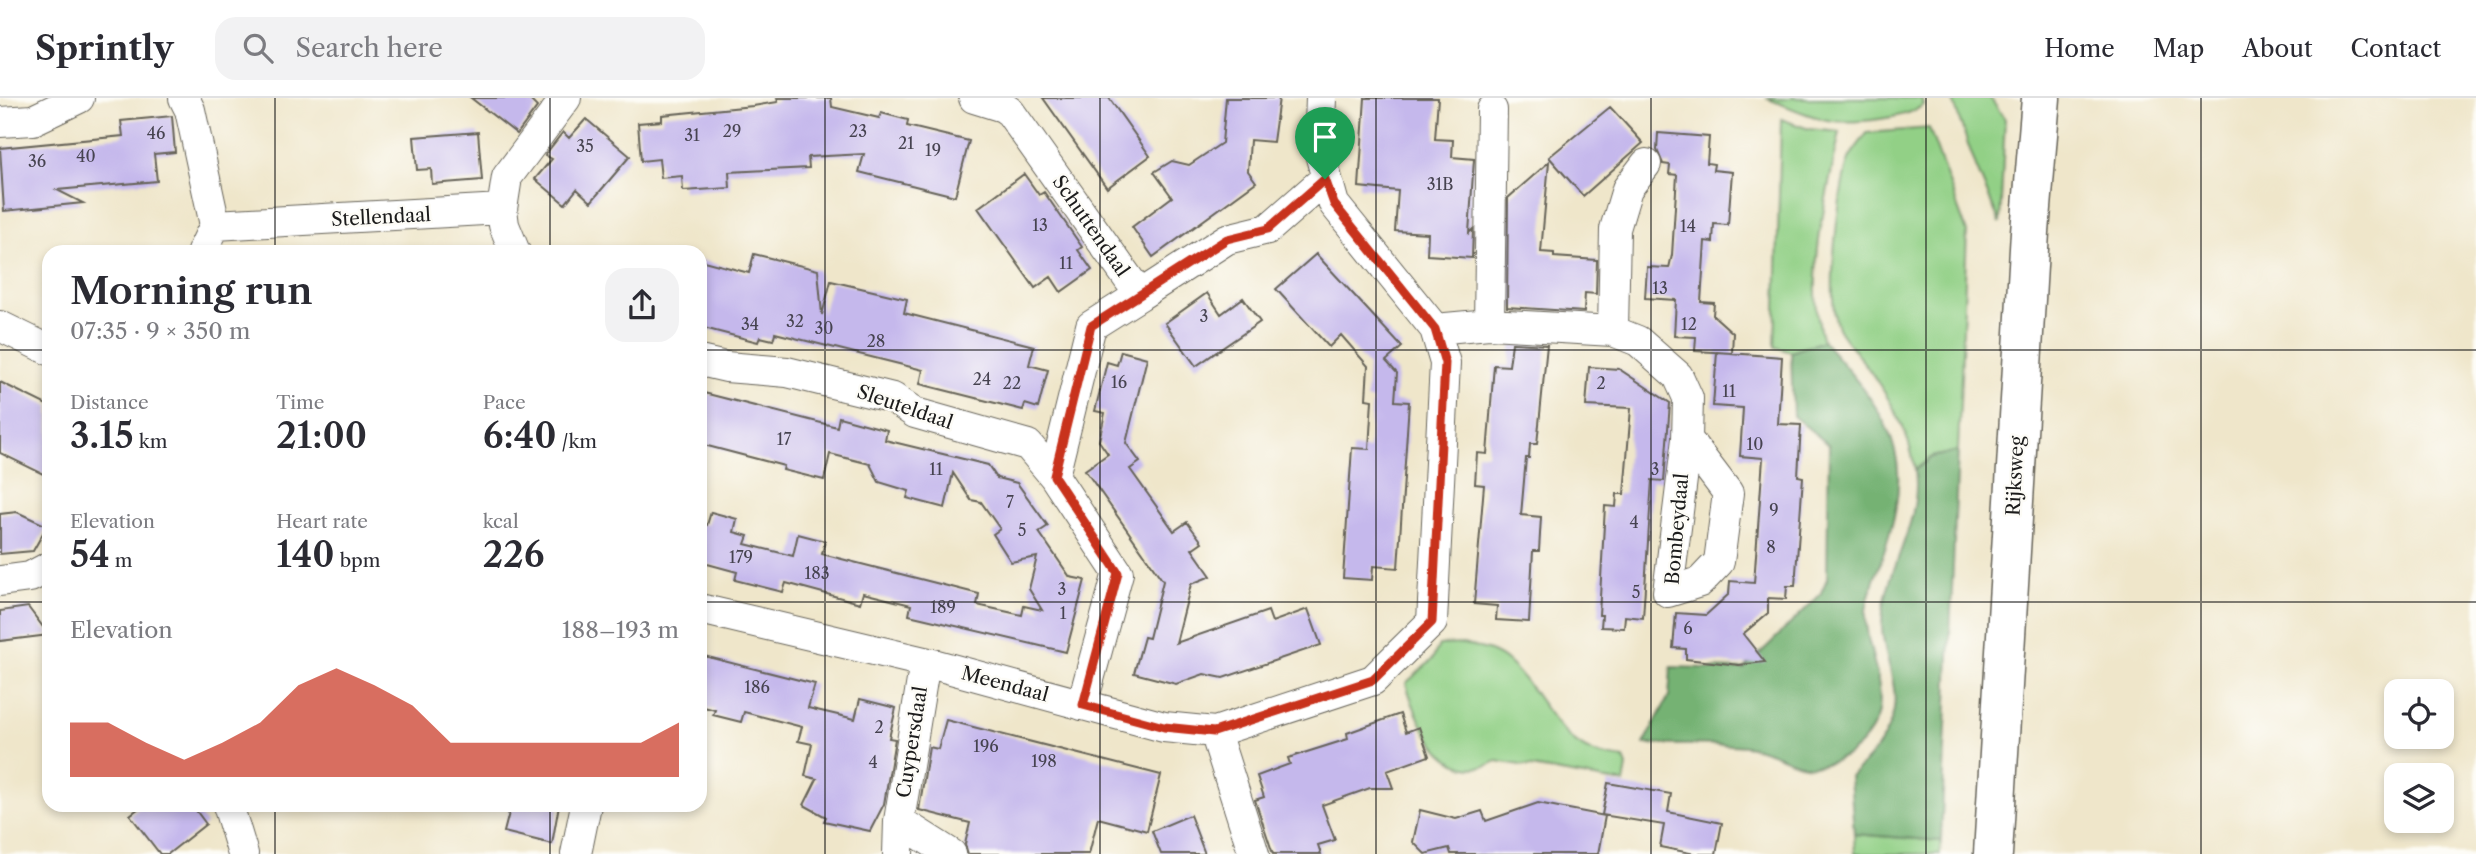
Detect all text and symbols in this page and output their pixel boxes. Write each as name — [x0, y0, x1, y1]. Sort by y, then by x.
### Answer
search box — [215, 17, 705, 80]
text: Sprintly — [35, 28, 173, 69]
icon: search — [239, 29, 277, 67]
text: Search here — [295, 32, 443, 64]
text: Home — [2044, 34, 2115, 63]
text: Map — [2153, 34, 2204, 63]
text: About — [2242, 34, 2313, 63]
text: Contact — [2351, 34, 2441, 63]
pin — [1295, 107, 1355, 179]
icon: arrive — [1306, 118, 1344, 156]
house number: 29 — [723, 121, 741, 141]
house number: 23 — [849, 121, 867, 141]
house number: 46 — [147, 123, 165, 143]
house number: 31 — [684, 125, 700, 145]
house number: 21 — [898, 133, 914, 153]
house number: 35 — [576, 136, 594, 156]
house number: 19 — [925, 140, 941, 160]
house number: 40 — [76, 146, 96, 166]
house number: 36 — [28, 151, 46, 171]
street label: Schuttendaal — [1048, 171, 1135, 281]
house number: 31B — [1427, 174, 1453, 194]
street label: Stellendaal — [331, 203, 432, 231]
house number: 13 — [1032, 215, 1048, 235]
house number: 14 — [1680, 216, 1696, 236]
house number: 11 — [1059, 253, 1073, 273]
text: Morning run — [70, 267, 313, 314]
button: share — [605, 268, 679, 342]
house number: 13 — [1652, 278, 1668, 298]
house number: 3 — [1200, 306, 1208, 326]
house number: 32 — [786, 311, 804, 331]
house number: 34 — [741, 314, 759, 334]
house number: 12 — [1681, 314, 1697, 334]
text: 07:35 · 9 × 350 m — [70, 317, 250, 345]
house number: 30 — [815, 318, 833, 338]
house number: 28 — [867, 331, 885, 351]
house number: 24 — [973, 369, 991, 389]
house number: 16 — [1111, 372, 1127, 392]
house number: 22 — [1003, 373, 1021, 393]
house number: 2 — [1596, 373, 1606, 393]
street label: Sleuteldaal — [854, 380, 956, 434]
house number: 11 — [1722, 381, 1736, 401]
text: Distance — [70, 391, 149, 414]
text: Time — [276, 391, 324, 414]
text: Pace — [483, 391, 526, 414]
text: 3.15 — [70, 414, 134, 457]
text: 21:00 — [276, 414, 367, 457]
text: 6:40 — [483, 414, 556, 457]
house number: 17 — [777, 429, 791, 449]
text: km — [134, 430, 168, 453]
text: /km — [556, 430, 597, 453]
house number: 10 — [1747, 434, 1763, 454]
street label: Rijksweg — [2001, 434, 2029, 517]
house number: 11 — [929, 459, 943, 479]
house number: 3 — [1651, 459, 1659, 479]
street label: Bombeydaal — [1661, 472, 1693, 586]
house number: 7 — [1006, 492, 1014, 512]
house number: 9 — [1769, 500, 1779, 520]
text: Elevation — [70, 510, 155, 533]
text: Heart rate — [276, 510, 368, 533]
text: kcal — [483, 510, 519, 533]
house number: 4 — [1629, 512, 1639, 532]
house number: 5 — [1018, 520, 1026, 540]
text: 54 — [70, 533, 110, 576]
text: 140 — [276, 533, 335, 576]
text: 226 — [483, 533, 544, 576]
house number: 8 — [1766, 537, 1776, 557]
house number: 179 — [729, 547, 753, 567]
text: m — [110, 549, 133, 572]
text: bpm — [335, 549, 381, 572]
house number: 183 — [804, 563, 830, 583]
house number: 3 — [1058, 579, 1066, 599]
house number: 5 — [1632, 582, 1640, 602]
house number: 189 — [930, 597, 956, 617]
house number: 1 — [1060, 603, 1067, 623]
text: Elevation — [70, 616, 173, 644]
text: 188–193 m — [562, 616, 679, 644]
house number: 6 — [1683, 618, 1693, 638]
street label: Meendaal — [959, 661, 1051, 707]
house number: 186 — [744, 677, 770, 697]
map controls — [2384, 679, 2454, 833]
button: locate — [2384, 679, 2454, 749]
street label: Cuypersdaal — [892, 684, 932, 799]
house number: 2 — [874, 717, 884, 737]
house number: 196 — [973, 736, 999, 756]
house number: 198 — [1031, 751, 1057, 771]
house number: 4 — [868, 752, 878, 772]
button: layers — [2384, 763, 2454, 833]

